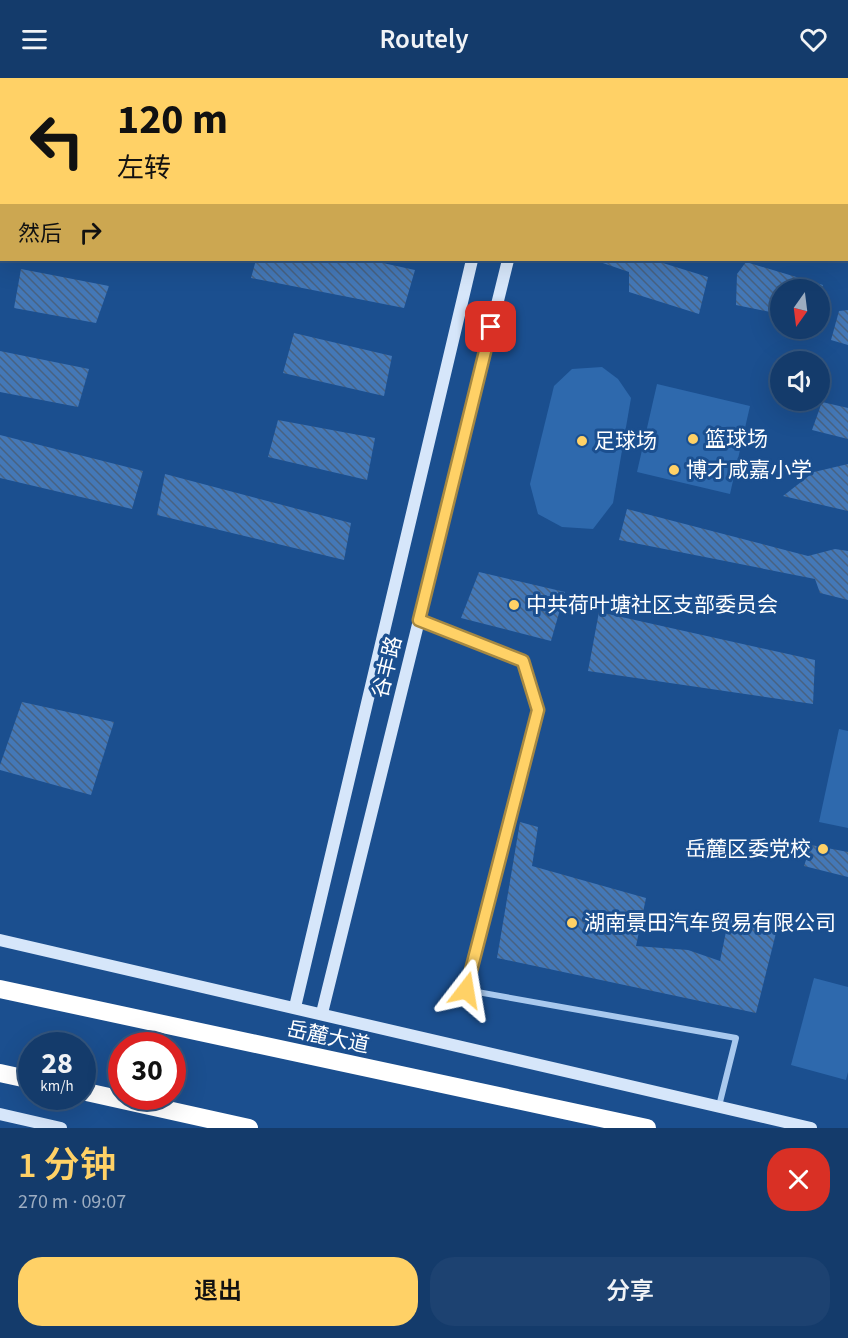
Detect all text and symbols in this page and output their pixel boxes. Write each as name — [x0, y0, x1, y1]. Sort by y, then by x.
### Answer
text: Routely — [379, 20, 469, 59]
icon: menu — [18, 23, 51, 56]
icon: heart — [797, 23, 830, 56]
text: 120 m — [117, 90, 228, 150]
icon: left — [18, 102, 96, 180]
text: 左转 — [117, 149, 171, 188]
icon: right — [74, 216, 107, 249]
text: 然后 — [18, 218, 62, 250]
north arrow — [770, 279, 830, 339]
map controls — [770, 279, 830, 411]
pin — [465, 301, 516, 352]
icon: arrive — [474, 310, 507, 343]
button: sound — [770, 351, 830, 411]
place label: 篮球场 — [705, 424, 768, 454]
place label: 足球场 — [594, 426, 657, 456]
marker: 篮球场 — [686, 432, 700, 446]
marker: 足球场 — [575, 434, 589, 448]
place label: 博才咸嘉小学 — [686, 455, 812, 485]
marker: 博才咸嘉小学 — [667, 463, 681, 477]
place label: 中共荷叶塘社区支部委员会 — [526, 590, 778, 620]
marker: 中共荷叶塘社区支部委员会 — [507, 598, 521, 612]
street label: 谷丰路 — [365, 633, 409, 701]
place label: 岳麓区委党校 — [685, 834, 811, 864]
marker: 岳麓区委党校 — [816, 842, 830, 856]
place label: 湖南景田汽车贸易有限公司 — [584, 908, 836, 938]
marker: 湖南景田汽车贸易有限公司 — [565, 916, 579, 930]
position arrow — [434, 958, 498, 1022]
street label: 岳麓大道 — [284, 1014, 372, 1060]
speed limit sign: 30 — [108, 1032, 186, 1110]
text: 28 — [41, 1042, 73, 1085]
text: km/h — [40, 1076, 74, 1097]
text: 1 分钟 — [18, 1140, 116, 1191]
button: close — [767, 1148, 830, 1211]
text: 270 m · 09:07 — [18, 1188, 126, 1216]
button: 退出 — [18, 1257, 418, 1326]
button: 分享 — [430, 1257, 830, 1326]

